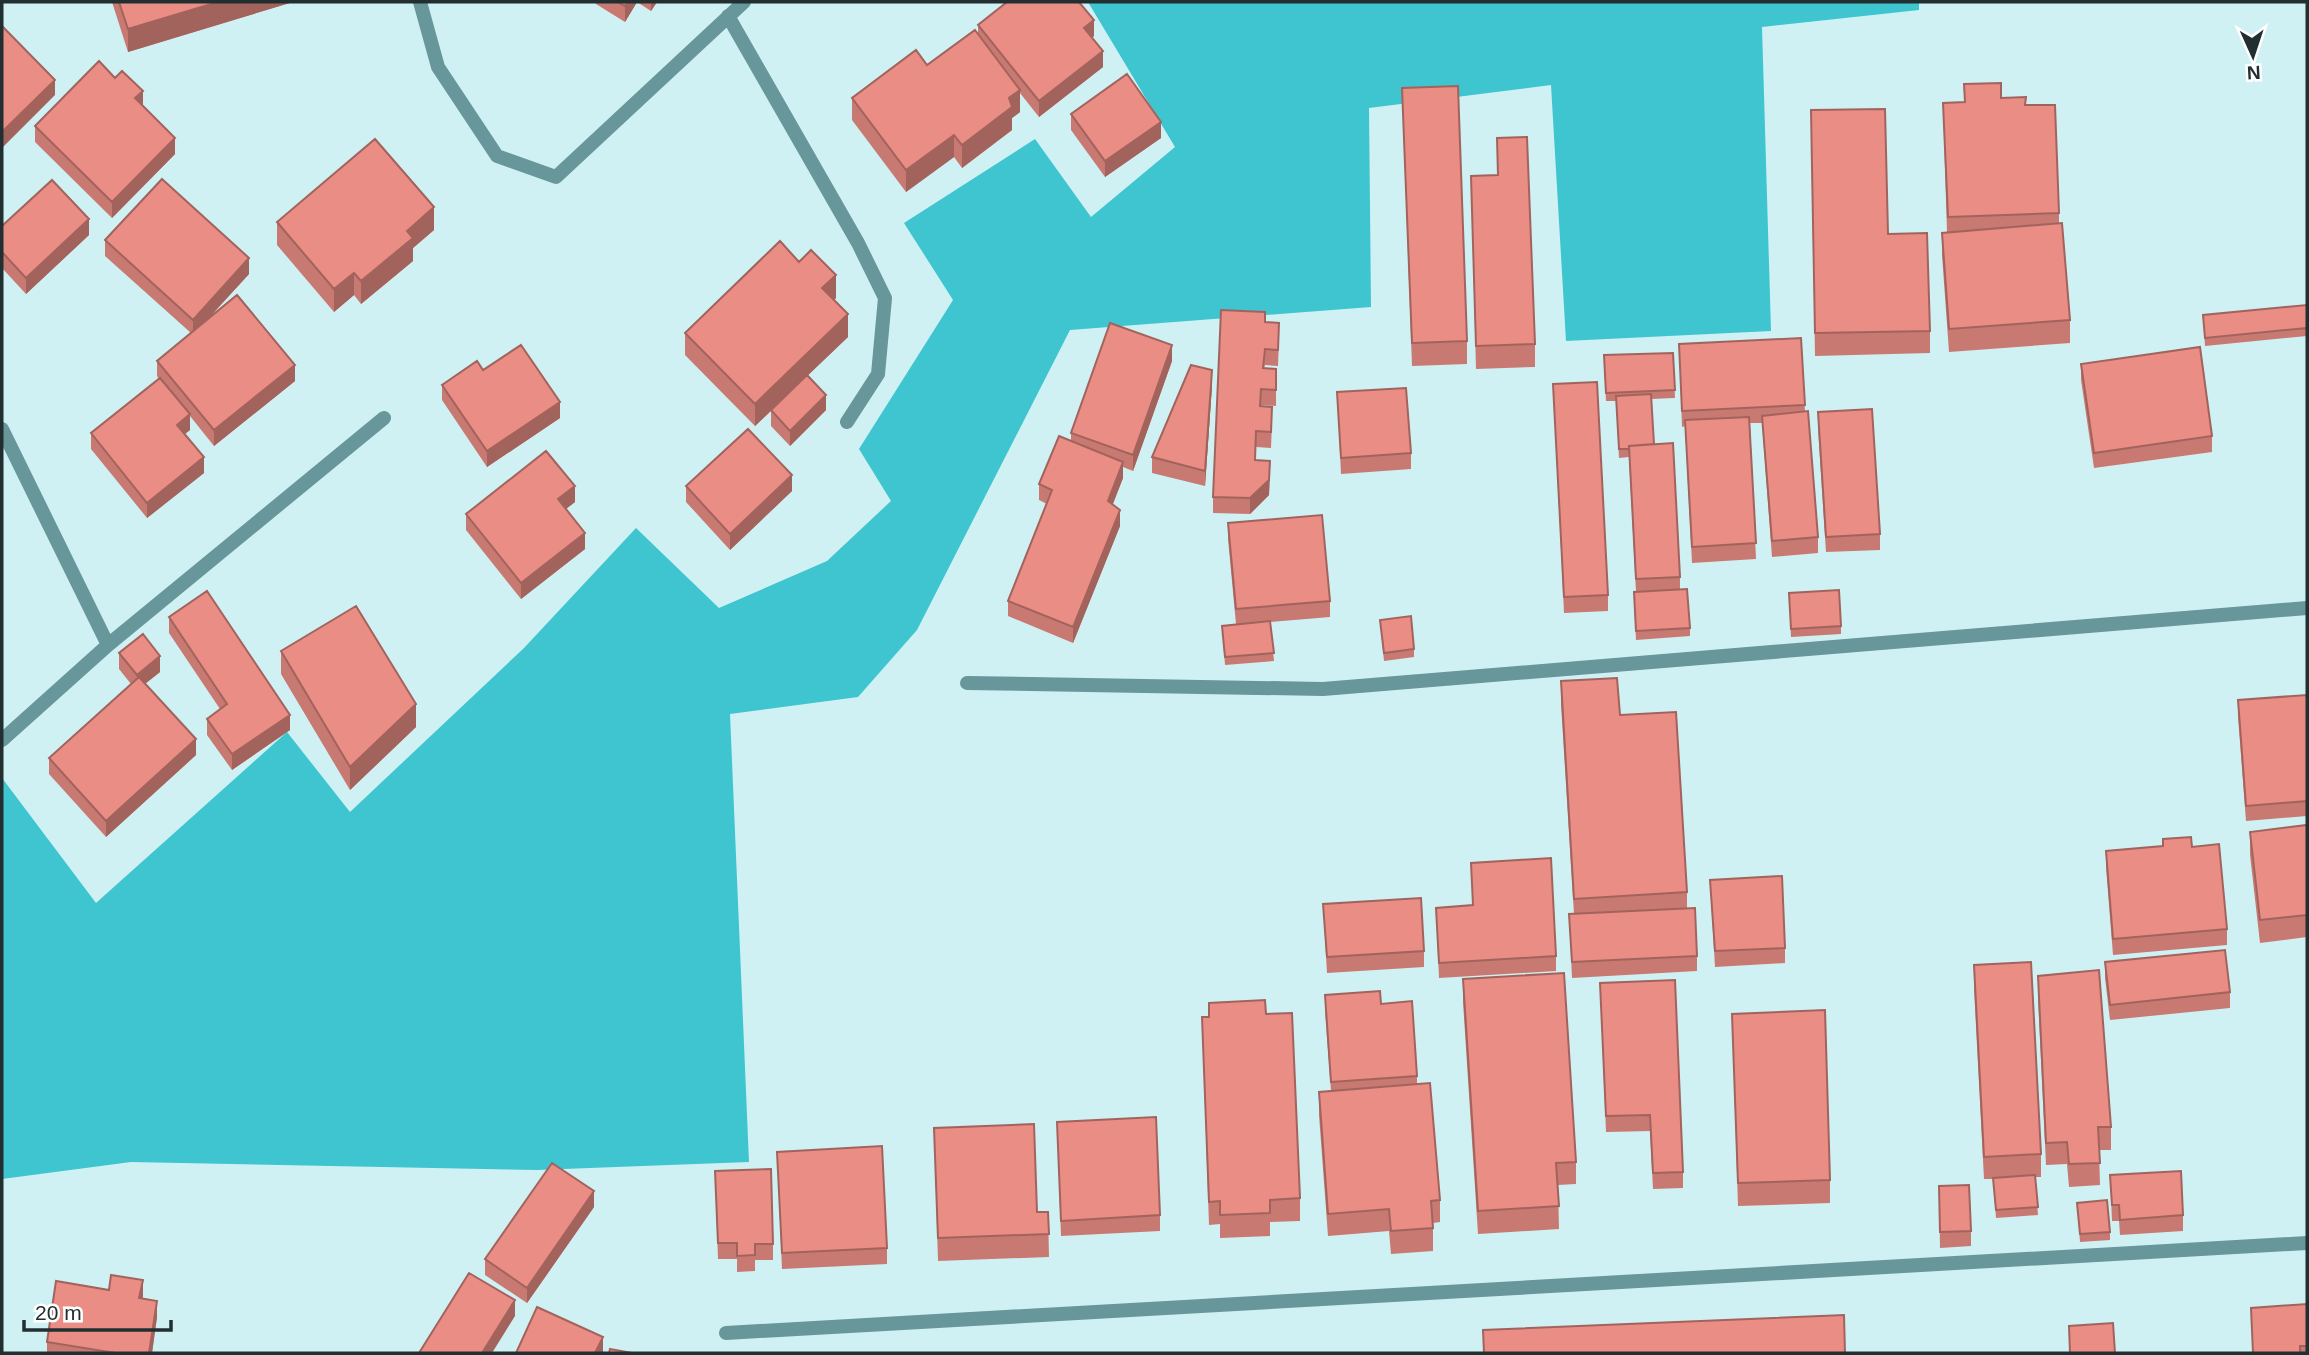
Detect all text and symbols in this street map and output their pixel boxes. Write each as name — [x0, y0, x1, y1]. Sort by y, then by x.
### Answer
north arrow — [2218, 21, 2288, 91]
text: N — [2246, 62, 2261, 83]
scale bar — [24, 1288, 172, 1332]
text: 20 m — [35, 1301, 82, 1324]

